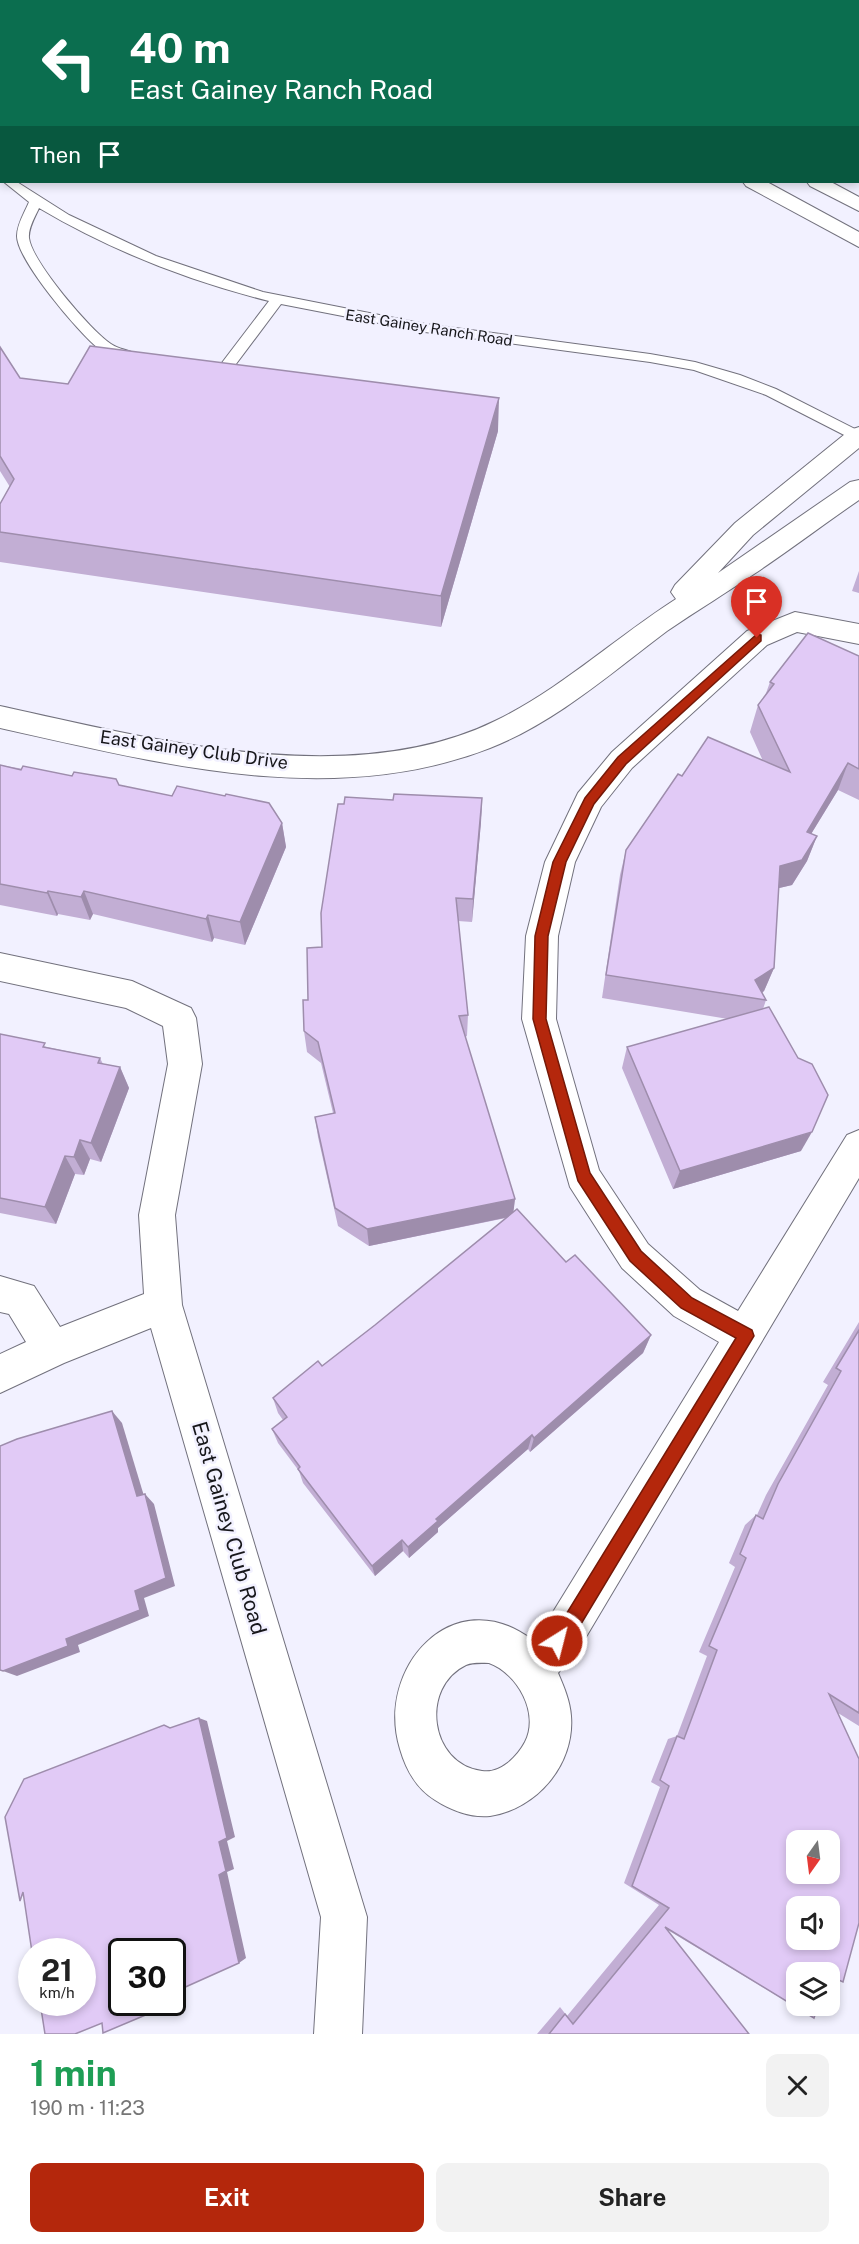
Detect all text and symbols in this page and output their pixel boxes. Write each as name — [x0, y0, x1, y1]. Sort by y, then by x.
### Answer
text: 40 m — [129, 23, 231, 72]
icon: left — [30, 24, 108, 102]
text: East Gainey Ranch Road — [129, 73, 433, 105]
icon: arrive — [93, 138, 126, 171]
text: Then — [30, 142, 81, 168]
street label: East Gainey Ranch Road — [344, 306, 514, 349]
pin — [731, 576, 782, 638]
icon: arrive — [740, 585, 773, 618]
street label: East Gainey Club Drive — [99, 726, 289, 773]
street label: East Gainey Club Road — [187, 1418, 272, 1637]
position arrow — [525, 1609, 589, 1673]
north arrow — [786, 1830, 840, 1884]
map controls — [786, 1830, 840, 2016]
button: sound — [786, 1896, 840, 1950]
speed limit sign: 30 — [108, 1938, 186, 2016]
text: 21 — [41, 1952, 73, 1988]
button: layers — [786, 1962, 840, 2016]
text: km/h — [39, 1984, 75, 2001]
text: 1 min — [30, 2052, 117, 2094]
button: close — [766, 2054, 829, 2117]
text: 190 m · 11:23 — [30, 2096, 145, 2120]
button: Exit — [30, 2163, 424, 2232]
button: Share — [436, 2163, 829, 2232]

